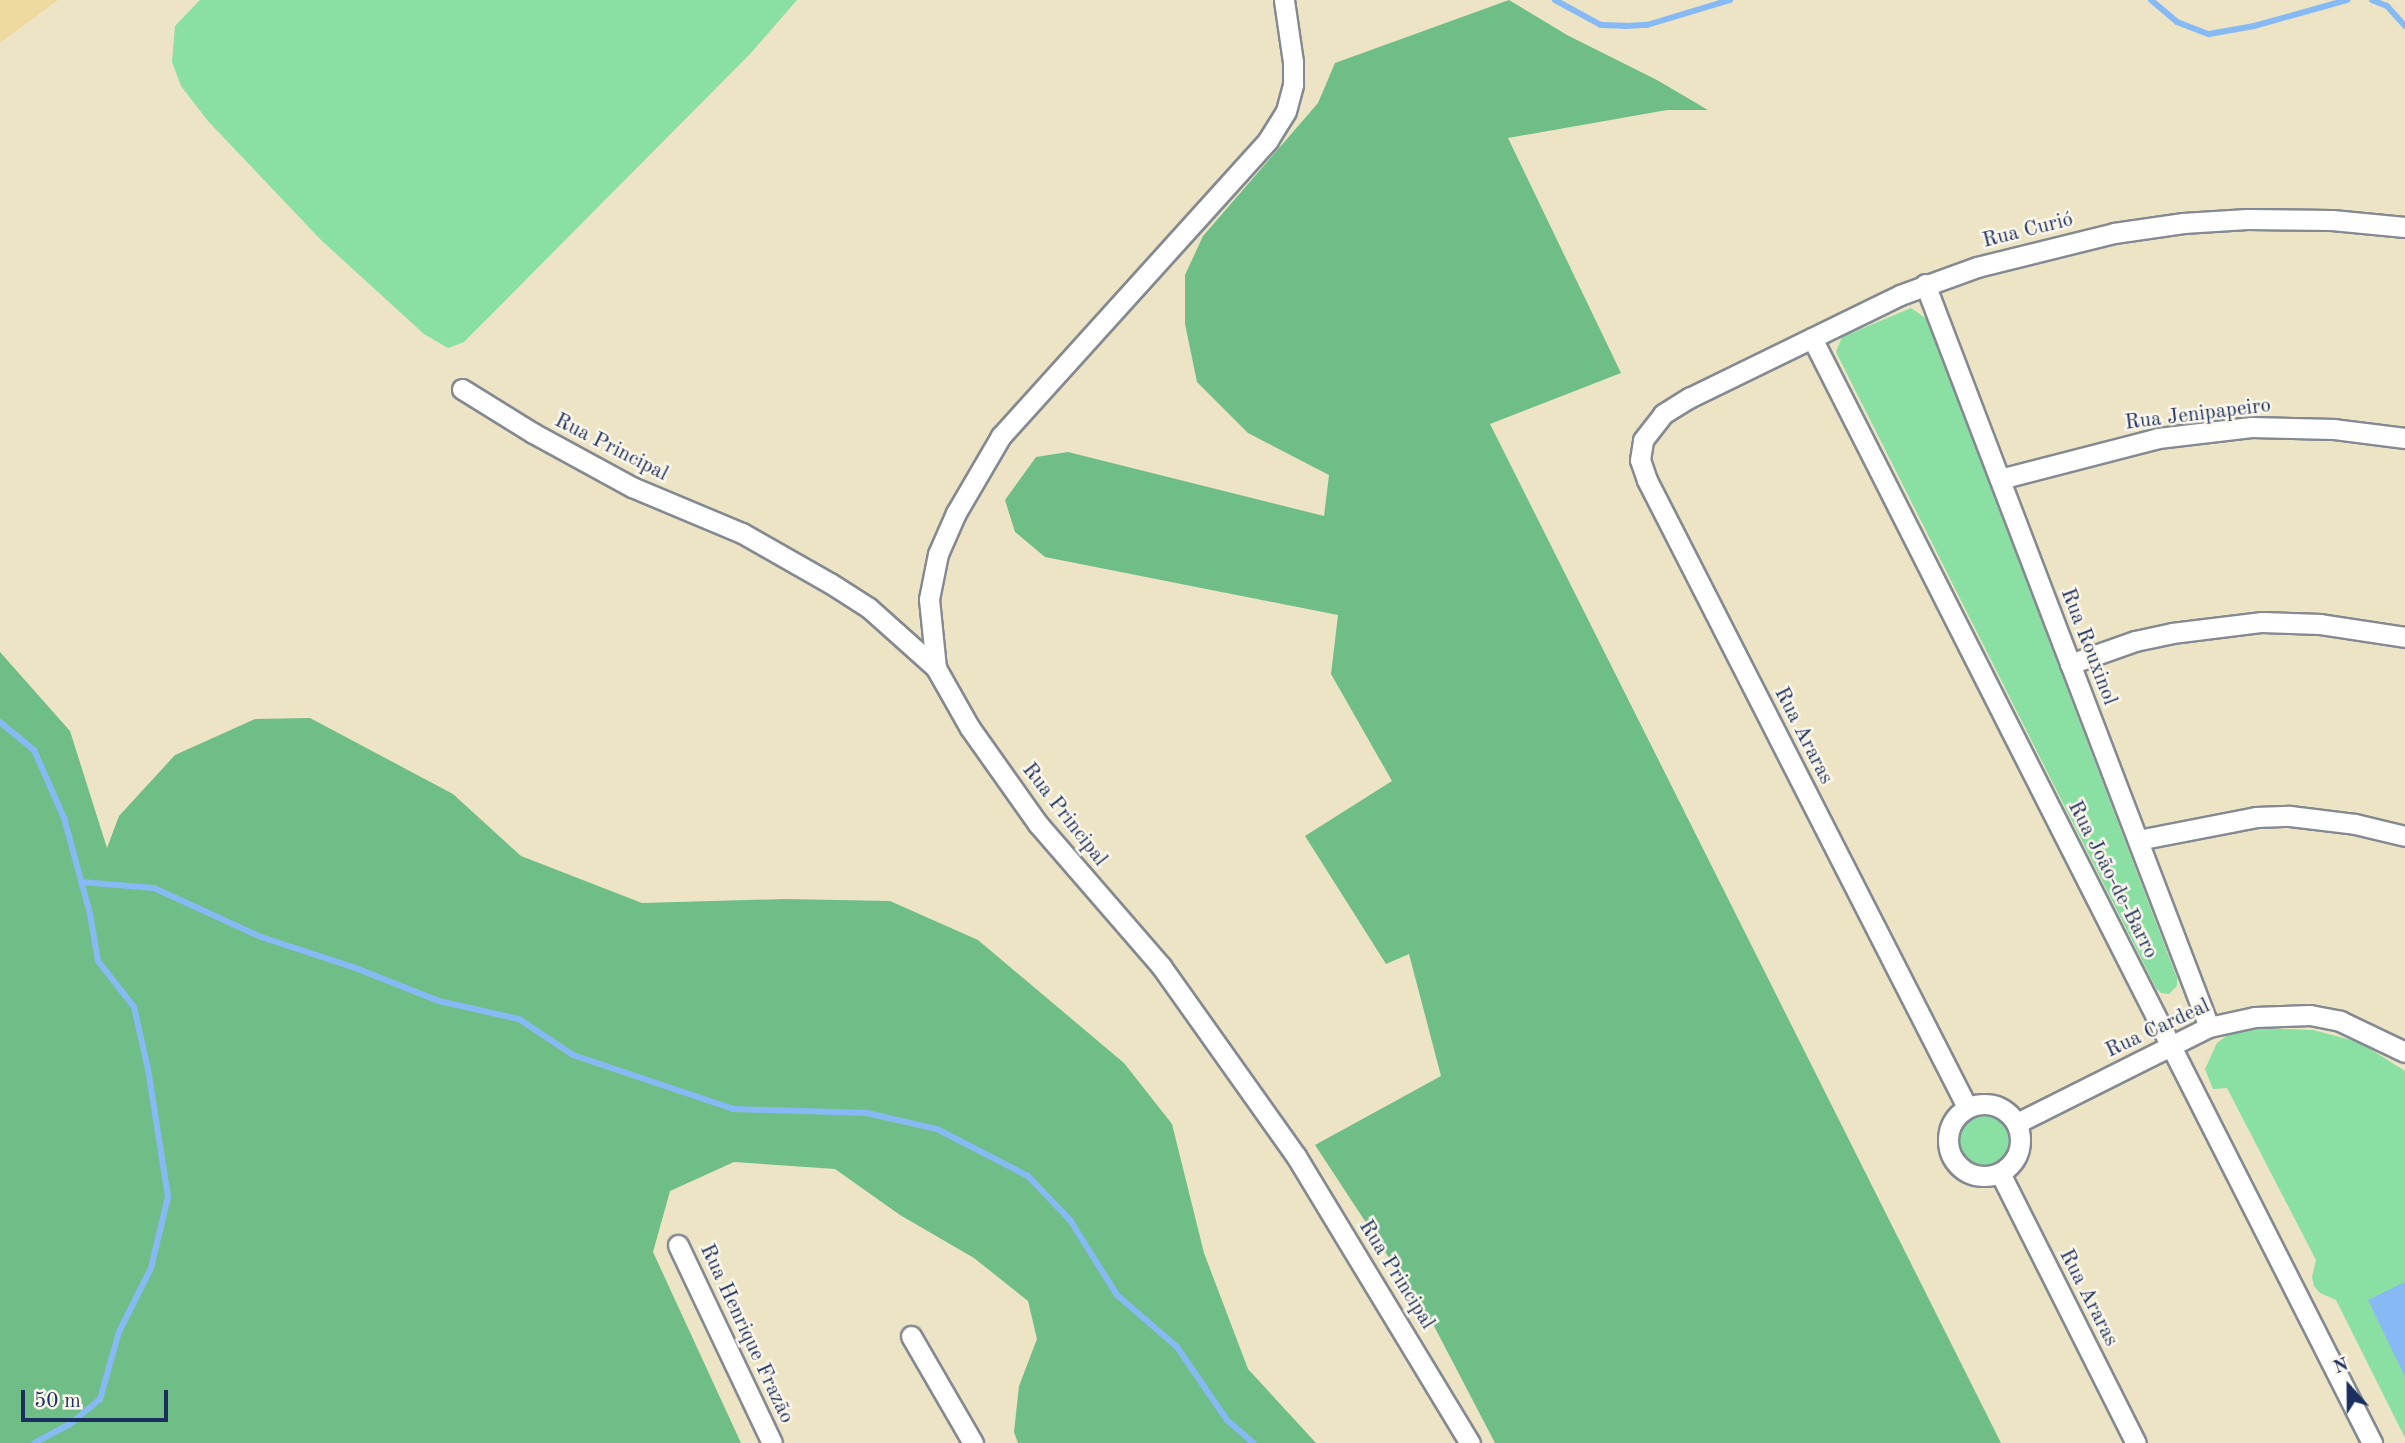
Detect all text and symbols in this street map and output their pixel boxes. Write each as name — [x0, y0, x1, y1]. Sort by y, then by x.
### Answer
street label: Rua Curió — [1980, 208, 2076, 254]
street label: Rua Jenipapeiro — [2124, 394, 2272, 436]
street label: Rua Principal — [550, 409, 672, 487]
street label: Rua Rouxinol — [2054, 585, 2122, 709]
street label: Rua Araras — [1768, 683, 1838, 789]
street label: Rua Principal — [1016, 758, 1112, 872]
street label: Rua João-de-Barro — [2061, 797, 2163, 963]
street label: Rua Cardeal — [2102, 994, 2214, 1064]
street label: Rua Principal — [1352, 1216, 1440, 1334]
street label: Rua Henrique Frazão — [693, 1240, 799, 1428]
street label: Rua Araras — [2053, 1245, 2123, 1351]
north arrow — [2314, 1352, 2384, 1422]
text: N — [2331, 1355, 2351, 1378]
scale bar — [24, 1376, 172, 1420]
text: 50 m — [34, 1391, 81, 1412]

